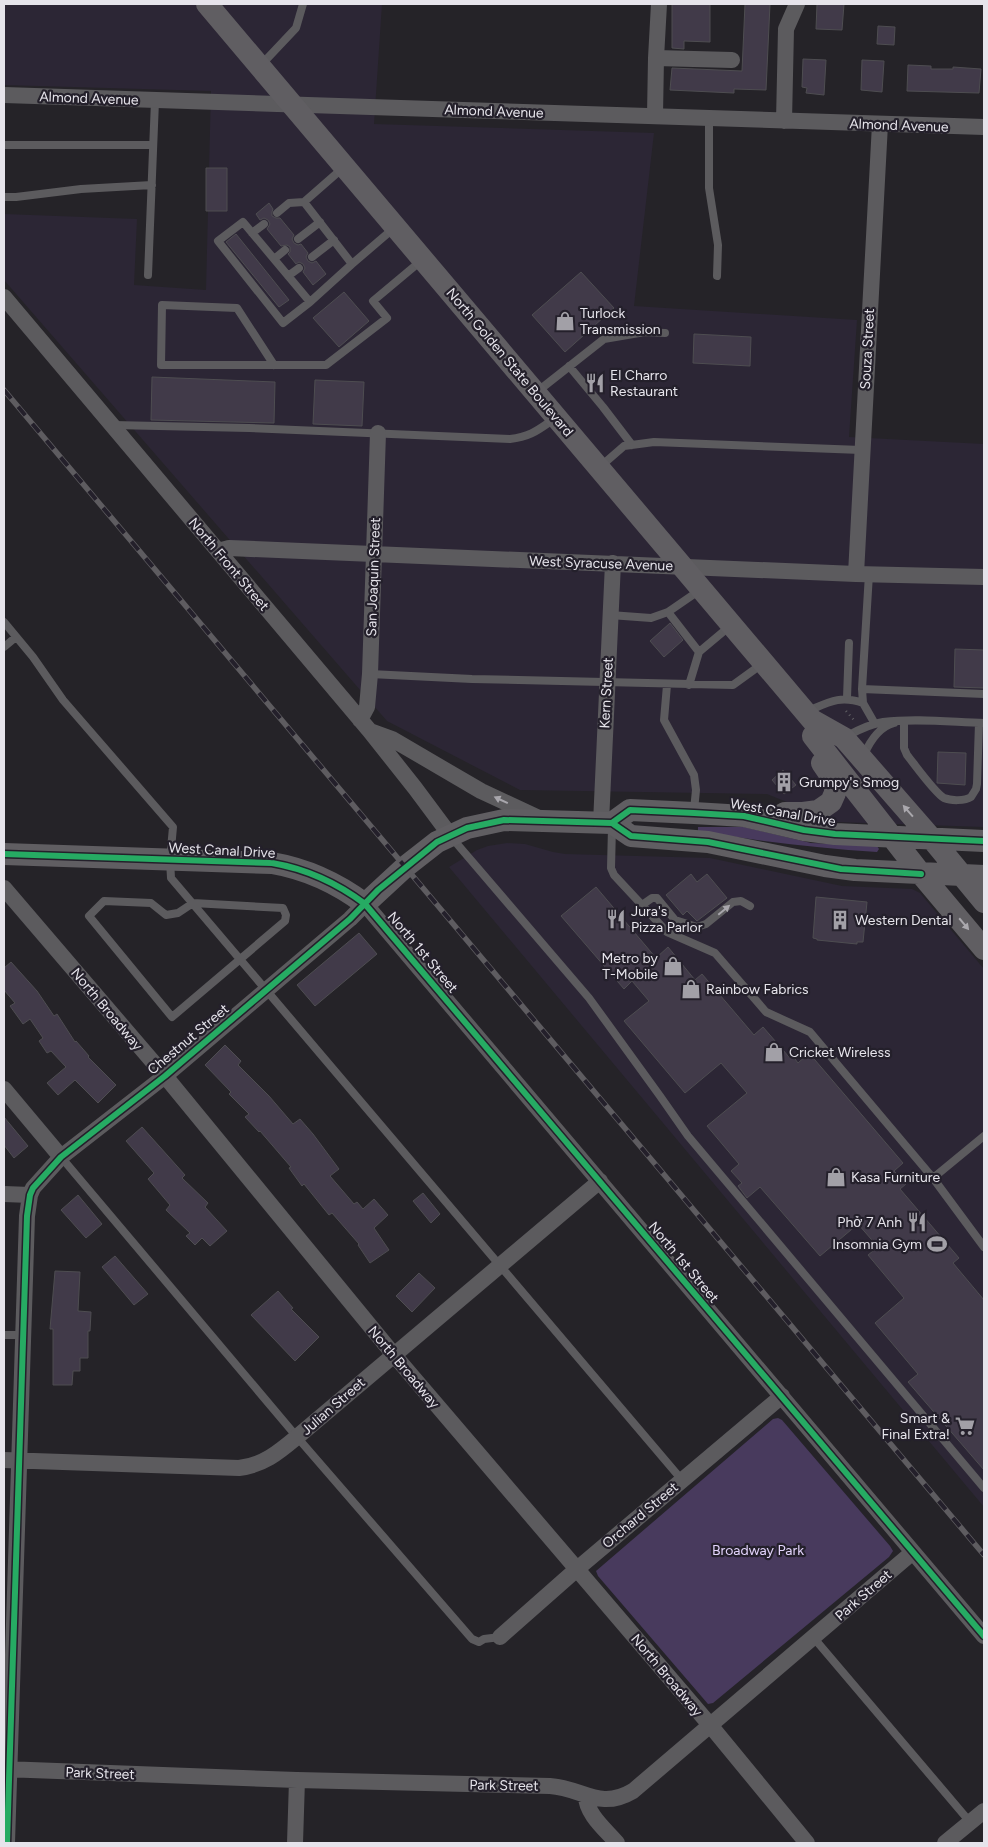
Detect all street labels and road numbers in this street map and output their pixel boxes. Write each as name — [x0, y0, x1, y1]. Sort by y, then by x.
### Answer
street label: Almond Avenue — [39, 88, 139, 109]
street label: Almond Avenue — [444, 101, 544, 122]
street label: Almond Avenue — [849, 115, 949, 136]
street label: North Golden State Boulevard — [442, 285, 577, 440]
street label: Souza Street — [857, 308, 878, 390]
street label: North Front Street — [185, 514, 273, 614]
street label: San Joaquin Street — [363, 517, 384, 637]
street label: West Syracuse Avenue — [529, 552, 674, 575]
street label: Kern Street — [596, 657, 617, 729]
street label: West Canal Drive — [729, 795, 837, 830]
street label: West Canal Drive — [168, 839, 276, 862]
street label: North 1st Street — [384, 908, 461, 996]
street label: North Broadway — [67, 965, 146, 1054]
street label: Chestnut Street — [144, 1000, 232, 1078]
street label: North 1st Street — [645, 1218, 722, 1306]
street label: North Broadway — [364, 1323, 443, 1412]
street label: Julian Street — [298, 1374, 369, 1439]
street label: Orchard Street — [599, 1479, 682, 1552]
street label: Park Street — [832, 1566, 895, 1625]
street label: North Broadway — [627, 1631, 706, 1720]
street label: Park Street — [65, 1764, 135, 1783]
street label: Park Street — [469, 1776, 539, 1795]

